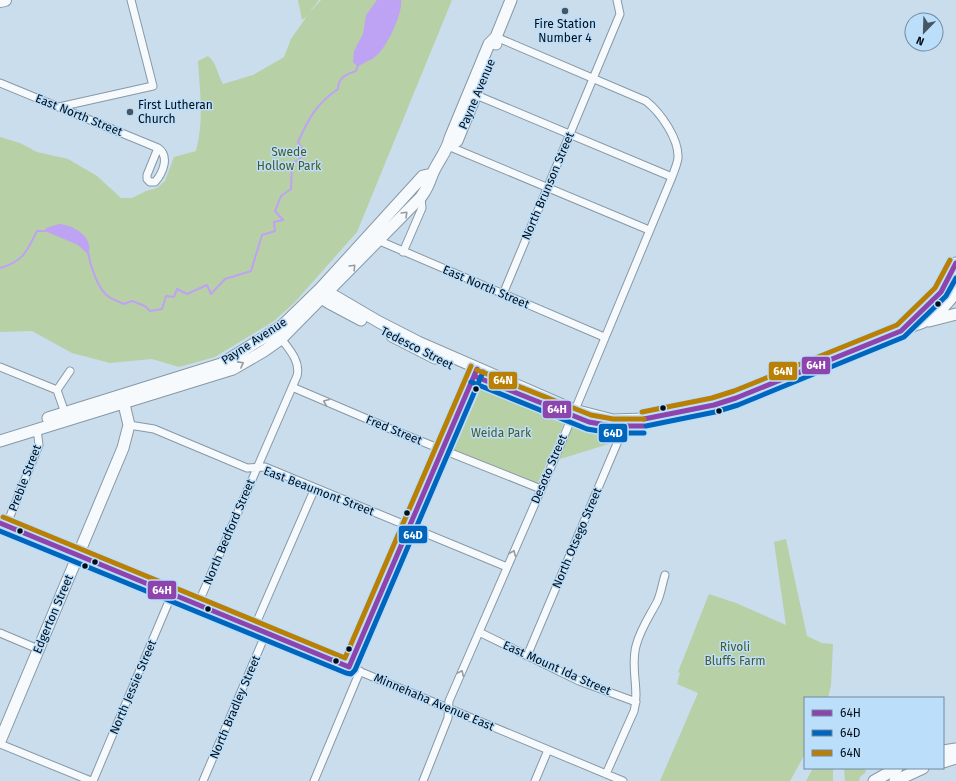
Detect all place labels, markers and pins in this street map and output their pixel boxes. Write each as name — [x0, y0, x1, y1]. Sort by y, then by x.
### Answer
marker: Fire Station Number 4 — [560, 6, 570, 16]
place label: Fire Station Number 4 — [534, 17, 596, 45]
place label: First Lutheran Church — [138, 98, 213, 126]
marker: First Lutheran Church — [125, 107, 135, 117]
unlabelled marker — [933, 299, 943, 309]
unlabelled marker — [471, 384, 481, 394]
unlabelled marker — [658, 403, 668, 413]
unlabelled marker — [714, 406, 724, 416]
unlabelled marker — [402, 508, 412, 518]
unlabelled marker — [15, 526, 25, 536]
unlabelled marker — [90, 557, 100, 567]
unlabelled marker — [80, 561, 90, 571]
unlabelled marker — [203, 604, 213, 614]
unlabelled marker — [344, 644, 354, 654]
unlabelled marker — [331, 656, 341, 666]

